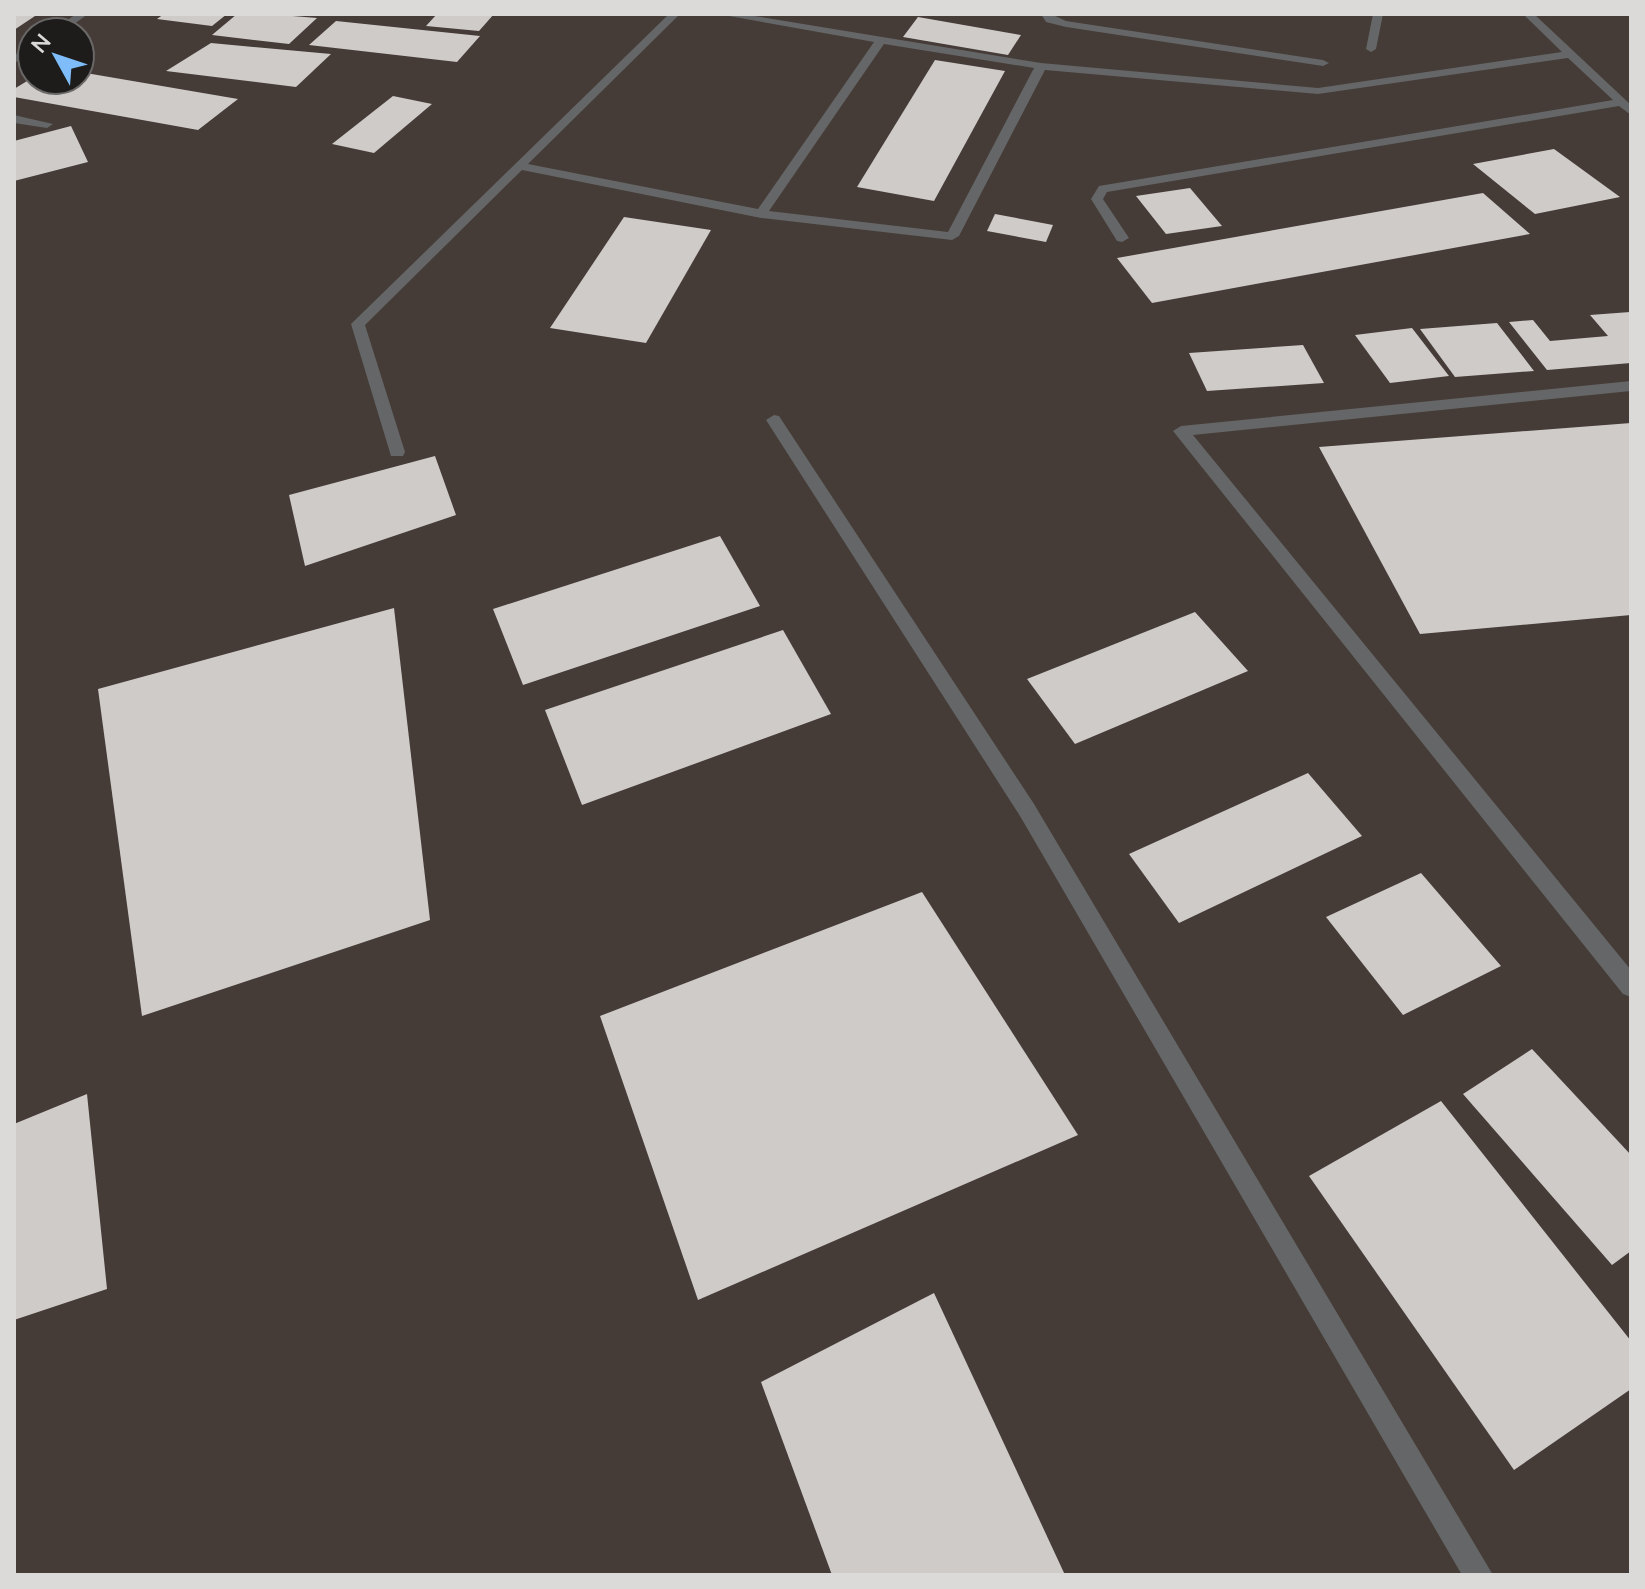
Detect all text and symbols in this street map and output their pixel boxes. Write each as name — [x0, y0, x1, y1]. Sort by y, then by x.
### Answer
north arrow — [16, 16, 96, 96]
text: N — [25, 28, 58, 60]

